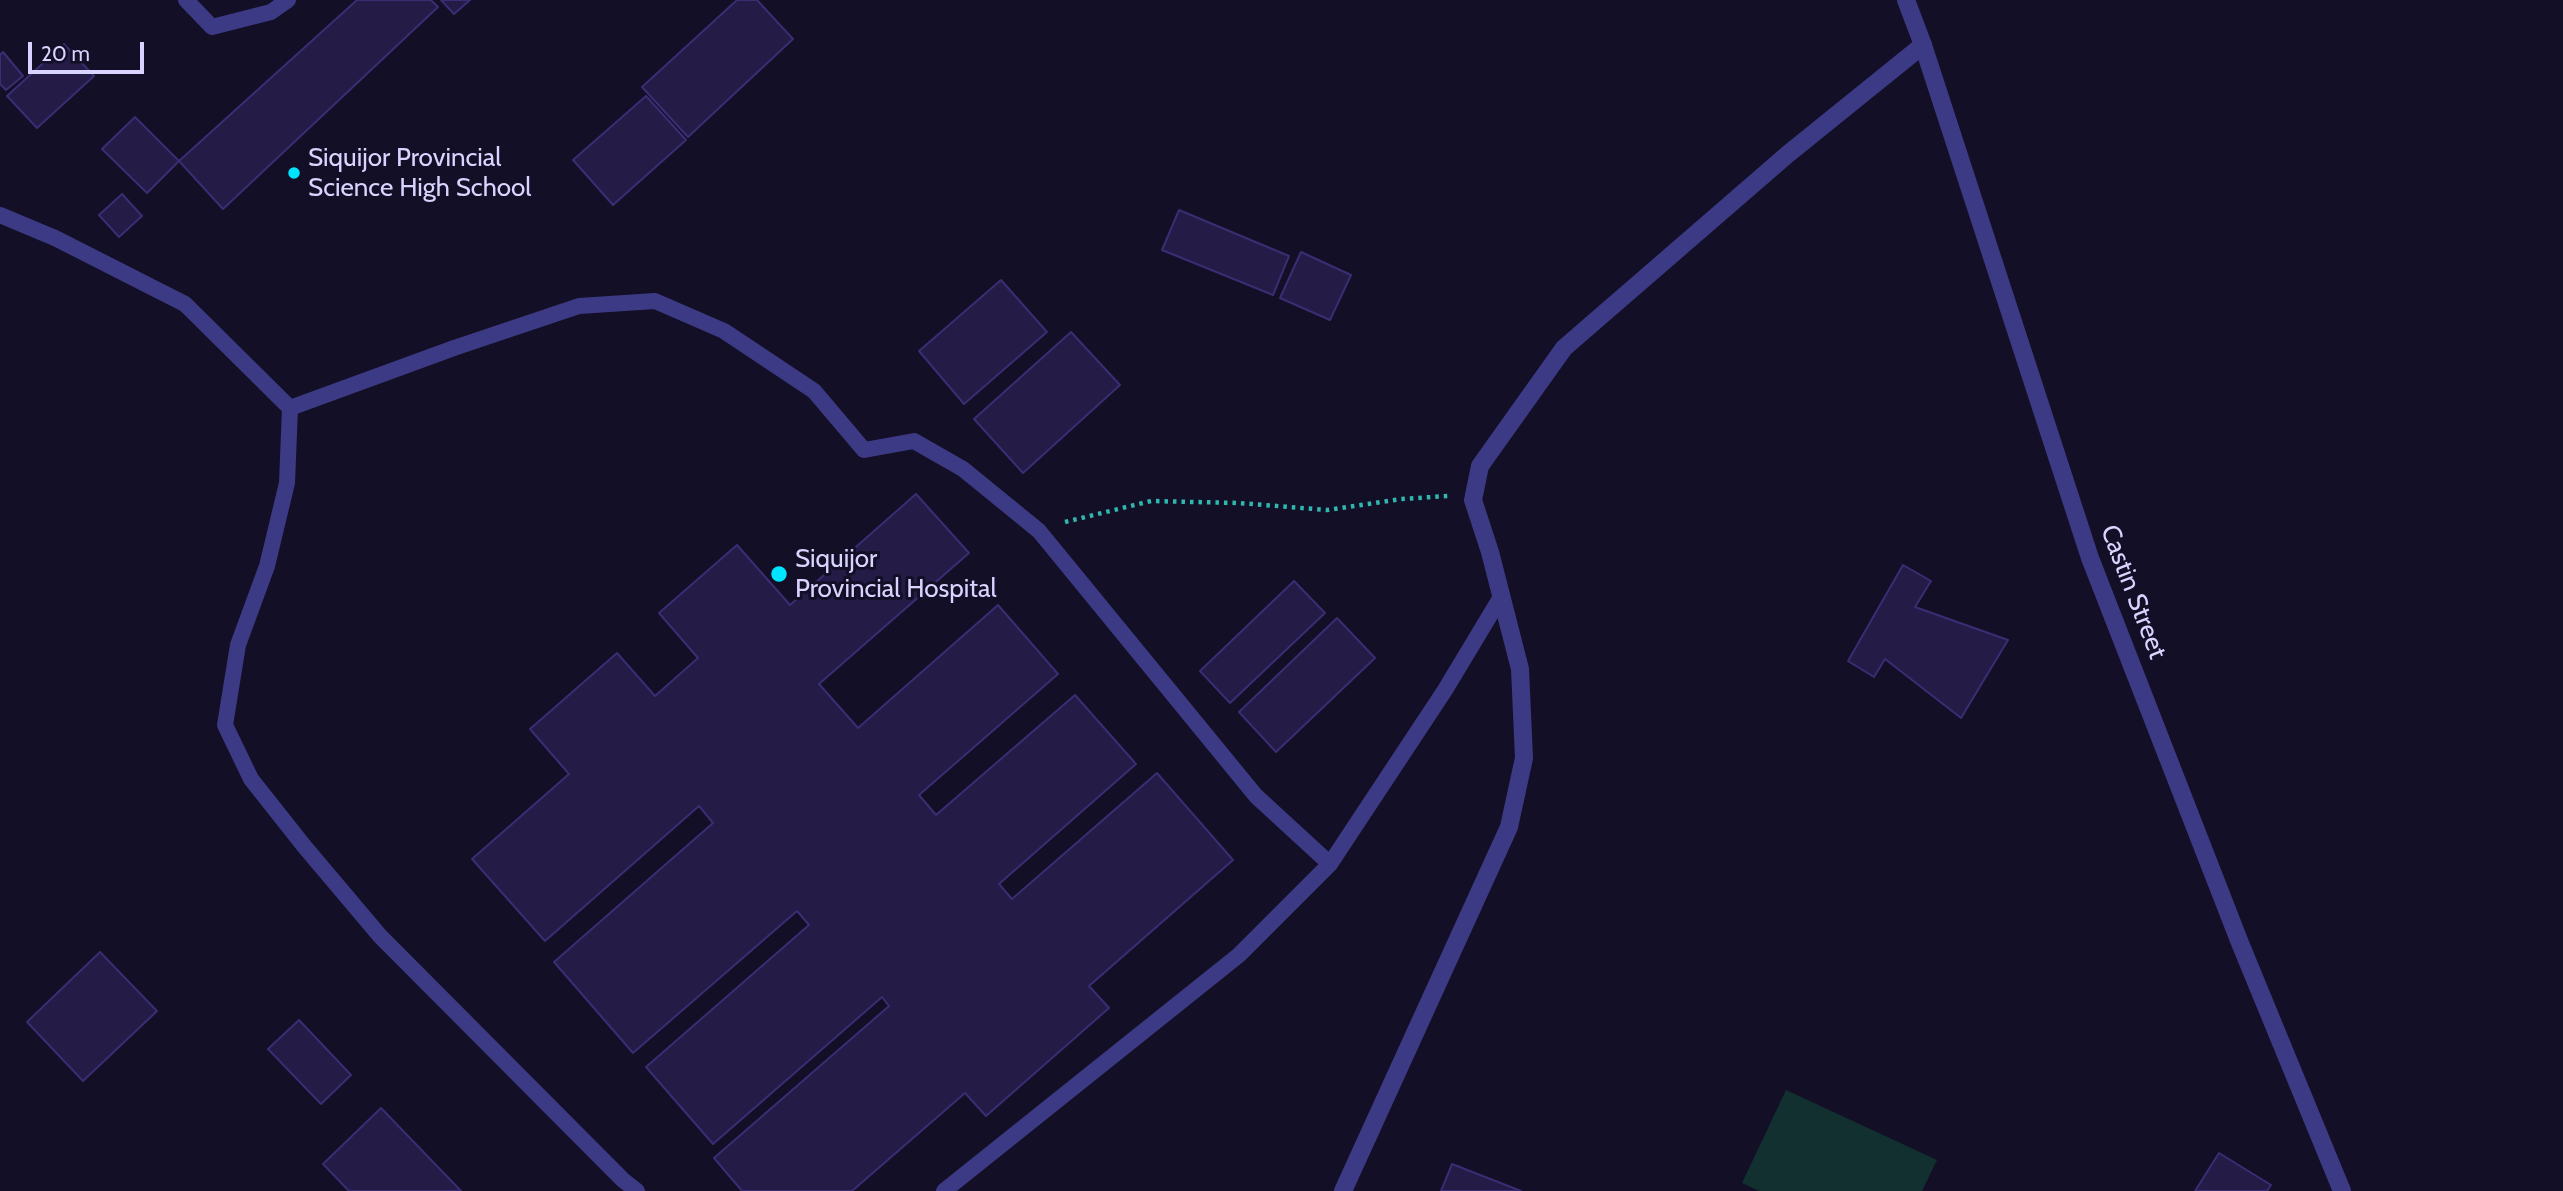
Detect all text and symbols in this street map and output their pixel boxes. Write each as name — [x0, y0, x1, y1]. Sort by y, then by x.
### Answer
scale bar — [32, 28, 147, 72]
text: 20 m — [41, 41, 90, 66]
place label: Siquijor Provincial Science High School — [308, 142, 531, 204]
marker: Siquijor Provincial Science High School — [286, 165, 302, 181]
street label: Castin Street — [2093, 521, 2173, 663]
place label: Siquijor Provincial Hospital — [795, 543, 997, 604]
marker: Siquijor Provincial Hospital — [769, 564, 789, 584]

